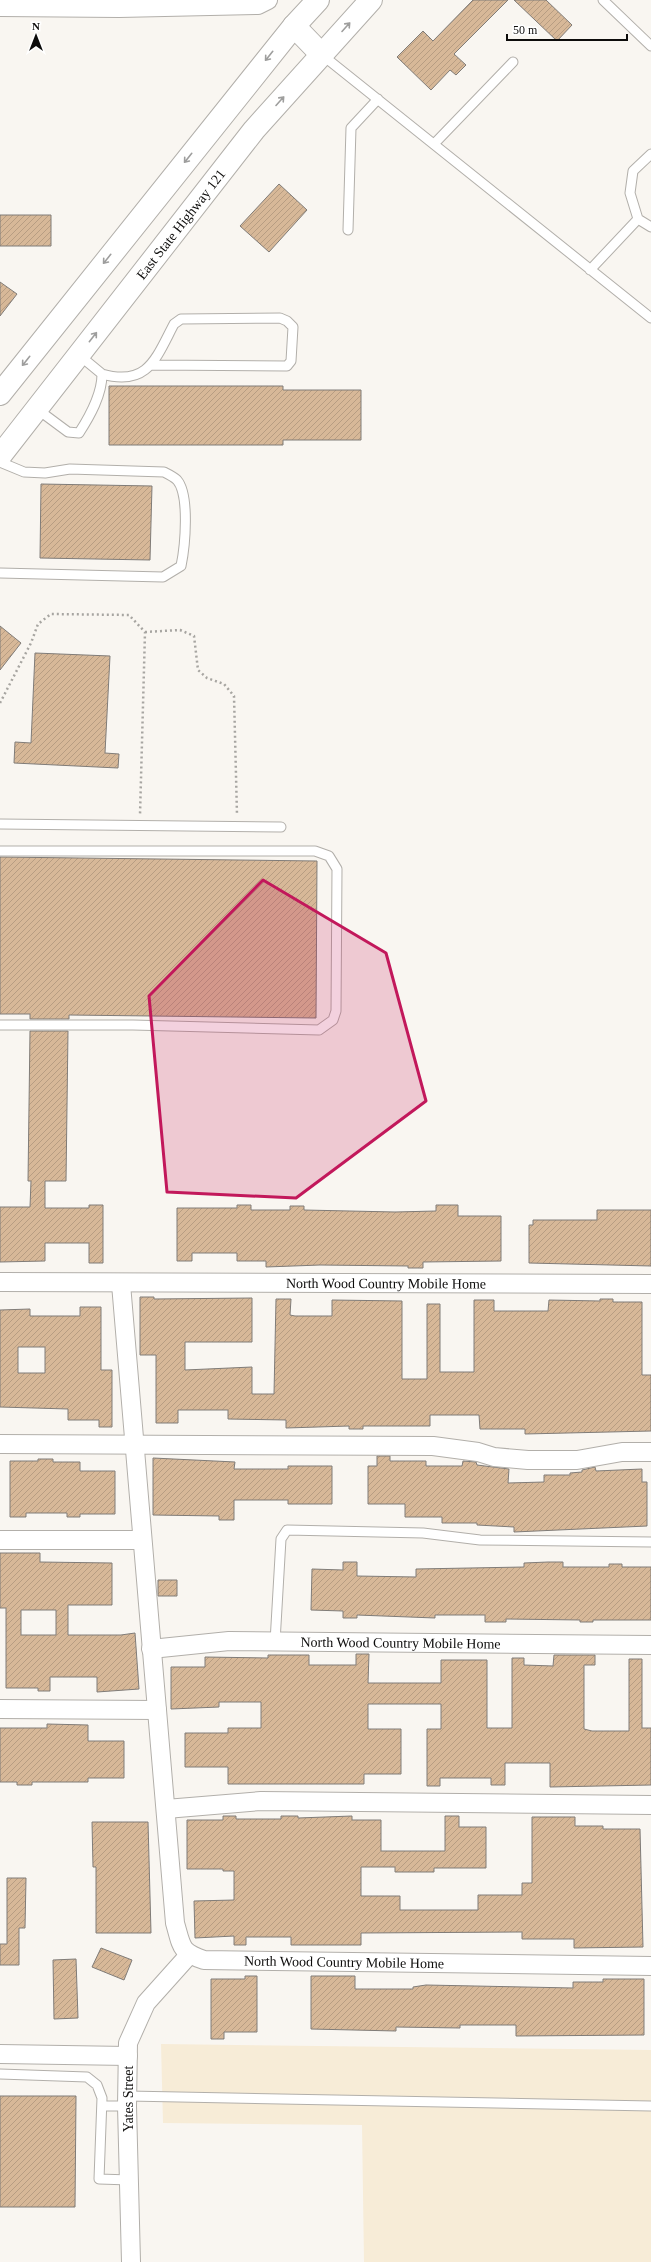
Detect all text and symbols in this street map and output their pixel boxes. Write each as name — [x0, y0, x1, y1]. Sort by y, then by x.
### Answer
north arrow — [16, 16, 56, 56]
scale bar — [507, 16, 627, 42]
text: N — [32, 20, 40, 32]
one-way arrow — [341, 22, 351, 32]
text: 50 m — [513, 23, 538, 37]
one-way arrow — [265, 51, 274, 62]
one-way arrow — [275, 96, 284, 106]
one-way arrow — [184, 152, 192, 163]
street label: East State Highway 121 — [133, 166, 228, 282]
one-way arrow — [102, 254, 111, 265]
one-way arrow — [88, 332, 97, 343]
one-way arrow — [22, 356, 31, 367]
street label: North Wood Country Mobile Home — [286, 1275, 486, 1291]
street label: North Wood Country Mobile Home — [300, 1634, 501, 1651]
street label: North Wood Country Mobile Home — [244, 1953, 444, 1971]
street label: Yates Street — [121, 2066, 136, 2132]

